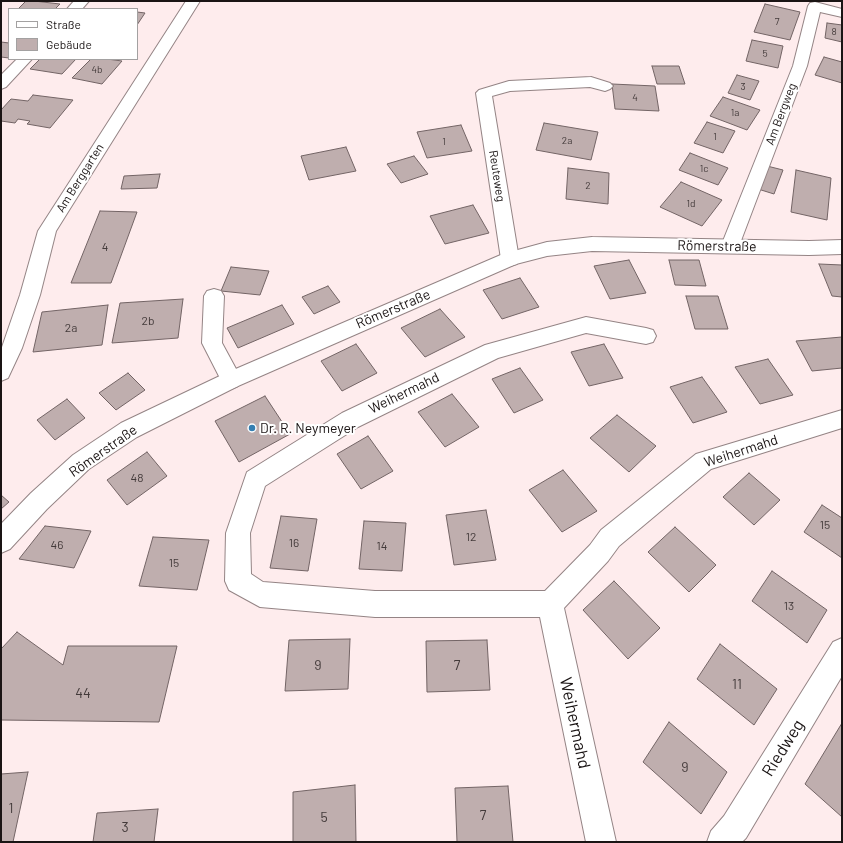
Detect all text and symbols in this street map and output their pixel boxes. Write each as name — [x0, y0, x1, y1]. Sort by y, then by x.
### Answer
legend — [8, 8, 138, 60]
house number: 7 — [775, 16, 779, 28]
text: Straße — [46, 17, 81, 31]
house number: 8 — [831, 26, 837, 38]
text: Gebäude — [46, 37, 92, 51]
house number: 5 — [762, 48, 768, 60]
house number: 4b — [92, 64, 102, 76]
house number: 3 — [740, 81, 746, 93]
street label: Am Bergweg — [763, 81, 799, 147]
house number: 4 — [632, 92, 638, 104]
house number: 1a — [731, 107, 739, 119]
house number: 1 — [713, 131, 717, 143]
house number: 2a — [562, 135, 572, 147]
house number: 1 — [442, 136, 446, 148]
street label: Am Berggarten — [53, 141, 107, 215]
street label: Reuteweg — [486, 149, 508, 203]
house number: 1c — [700, 163, 708, 175]
house number: 2 — [585, 180, 591, 192]
house number: 1d — [687, 198, 695, 210]
street label: Römerstraße — [677, 237, 757, 255]
house number: 4 — [102, 240, 108, 254]
street label: Römerstraße — [353, 286, 433, 332]
house number: 2b — [142, 314, 154, 328]
house number: 2a — [65, 321, 77, 335]
street label: Weihermahd — [366, 369, 442, 417]
place label: Dr. R. Neymeyer — [260, 420, 356, 436]
street label: Römerstraße — [66, 421, 140, 481]
marker: Dr. R. Neymeyer — [247, 423, 257, 433]
street label: Weihermahd — [702, 431, 780, 471]
house number: 48 — [131, 471, 143, 485]
house number: 15 — [820, 518, 830, 532]
house number: 12 — [466, 530, 476, 544]
house number: 16 — [289, 536, 299, 550]
house number: 46 — [51, 538, 63, 552]
house number: 14 — [377, 539, 387, 553]
house number: 15 — [169, 556, 179, 570]
house number: 13 — [784, 599, 794, 613]
house number: 9 — [314, 657, 322, 673]
house number: 7 — [454, 657, 460, 673]
street label: Weihermahd — [555, 675, 595, 771]
house number: 11 — [732, 676, 742, 692]
house number: 44 — [75, 685, 91, 701]
street label: Riedweg — [758, 716, 808, 780]
house number: 9 — [681, 759, 689, 775]
house number: 1 — [9, 800, 13, 816]
house number: 7 — [480, 807, 486, 823]
house number: 5 — [320, 809, 328, 825]
house number: 3 — [121, 819, 129, 835]

